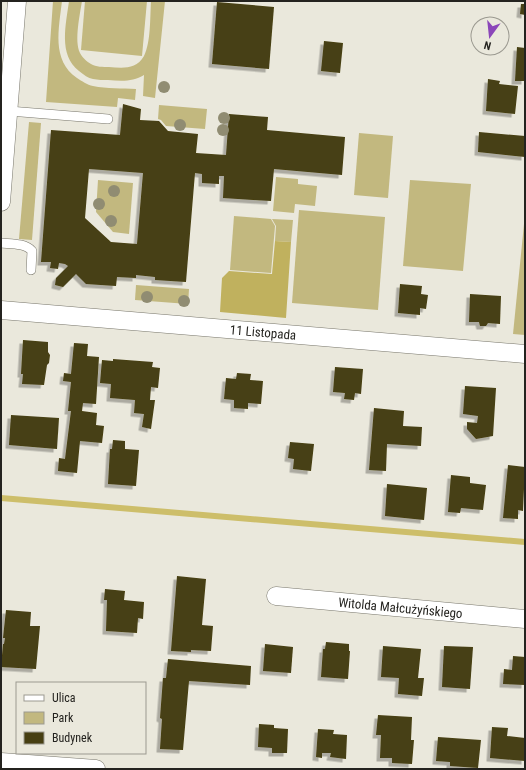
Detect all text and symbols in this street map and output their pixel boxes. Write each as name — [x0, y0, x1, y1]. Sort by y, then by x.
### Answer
north arrow — [470, 16, 510, 56]
text: N — [482, 38, 492, 52]
street label: 11 Listopada — [229, 322, 297, 343]
street label: Witolda Małcużyńskiego — [338, 595, 463, 621]
legend — [16, 682, 146, 754]
text: Ulica — [52, 691, 76, 705]
text: Park — [52, 711, 74, 725]
text: Budynek — [52, 731, 93, 745]

